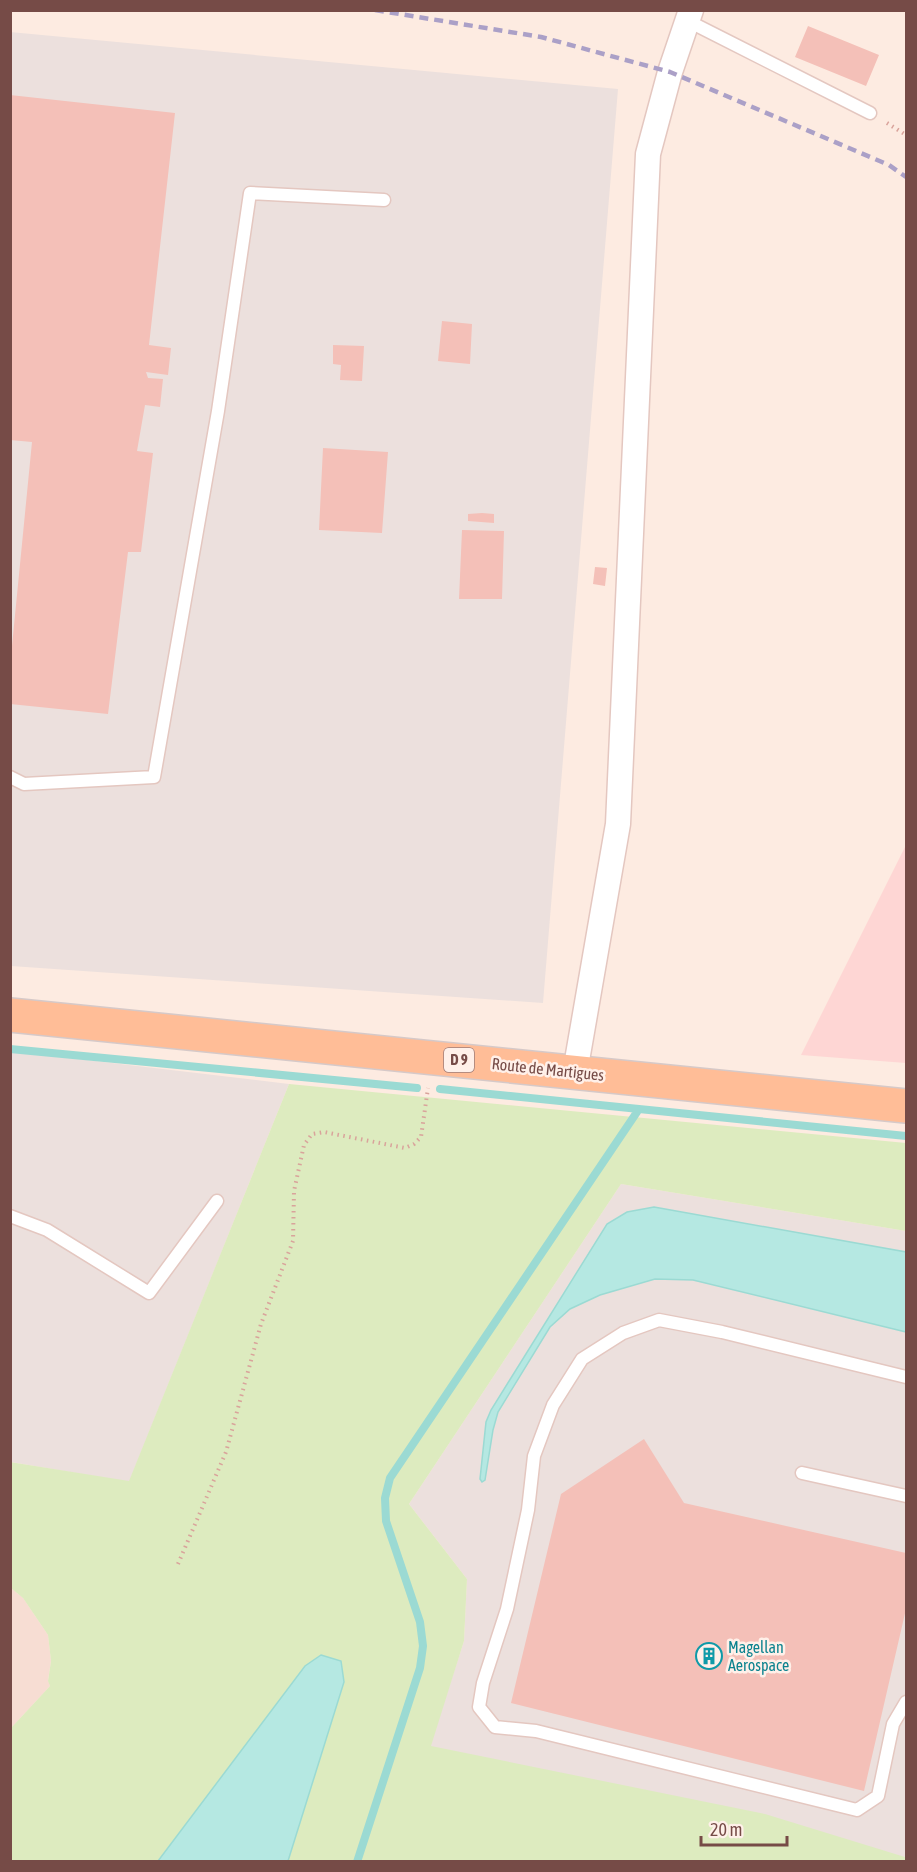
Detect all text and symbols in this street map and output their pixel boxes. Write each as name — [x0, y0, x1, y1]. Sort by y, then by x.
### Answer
road number: D 9 — [444, 1048, 474, 1072]
street label: Route de Martigues — [491, 1054, 605, 1085]
place label: Magellan Aerospace — [728, 1638, 789, 1675]
building icon: Magellan Aerospace — [694, 1641, 724, 1671]
scale bar — [701, 1809, 786, 1847]
text: 20 m — [710, 1819, 742, 1840]

